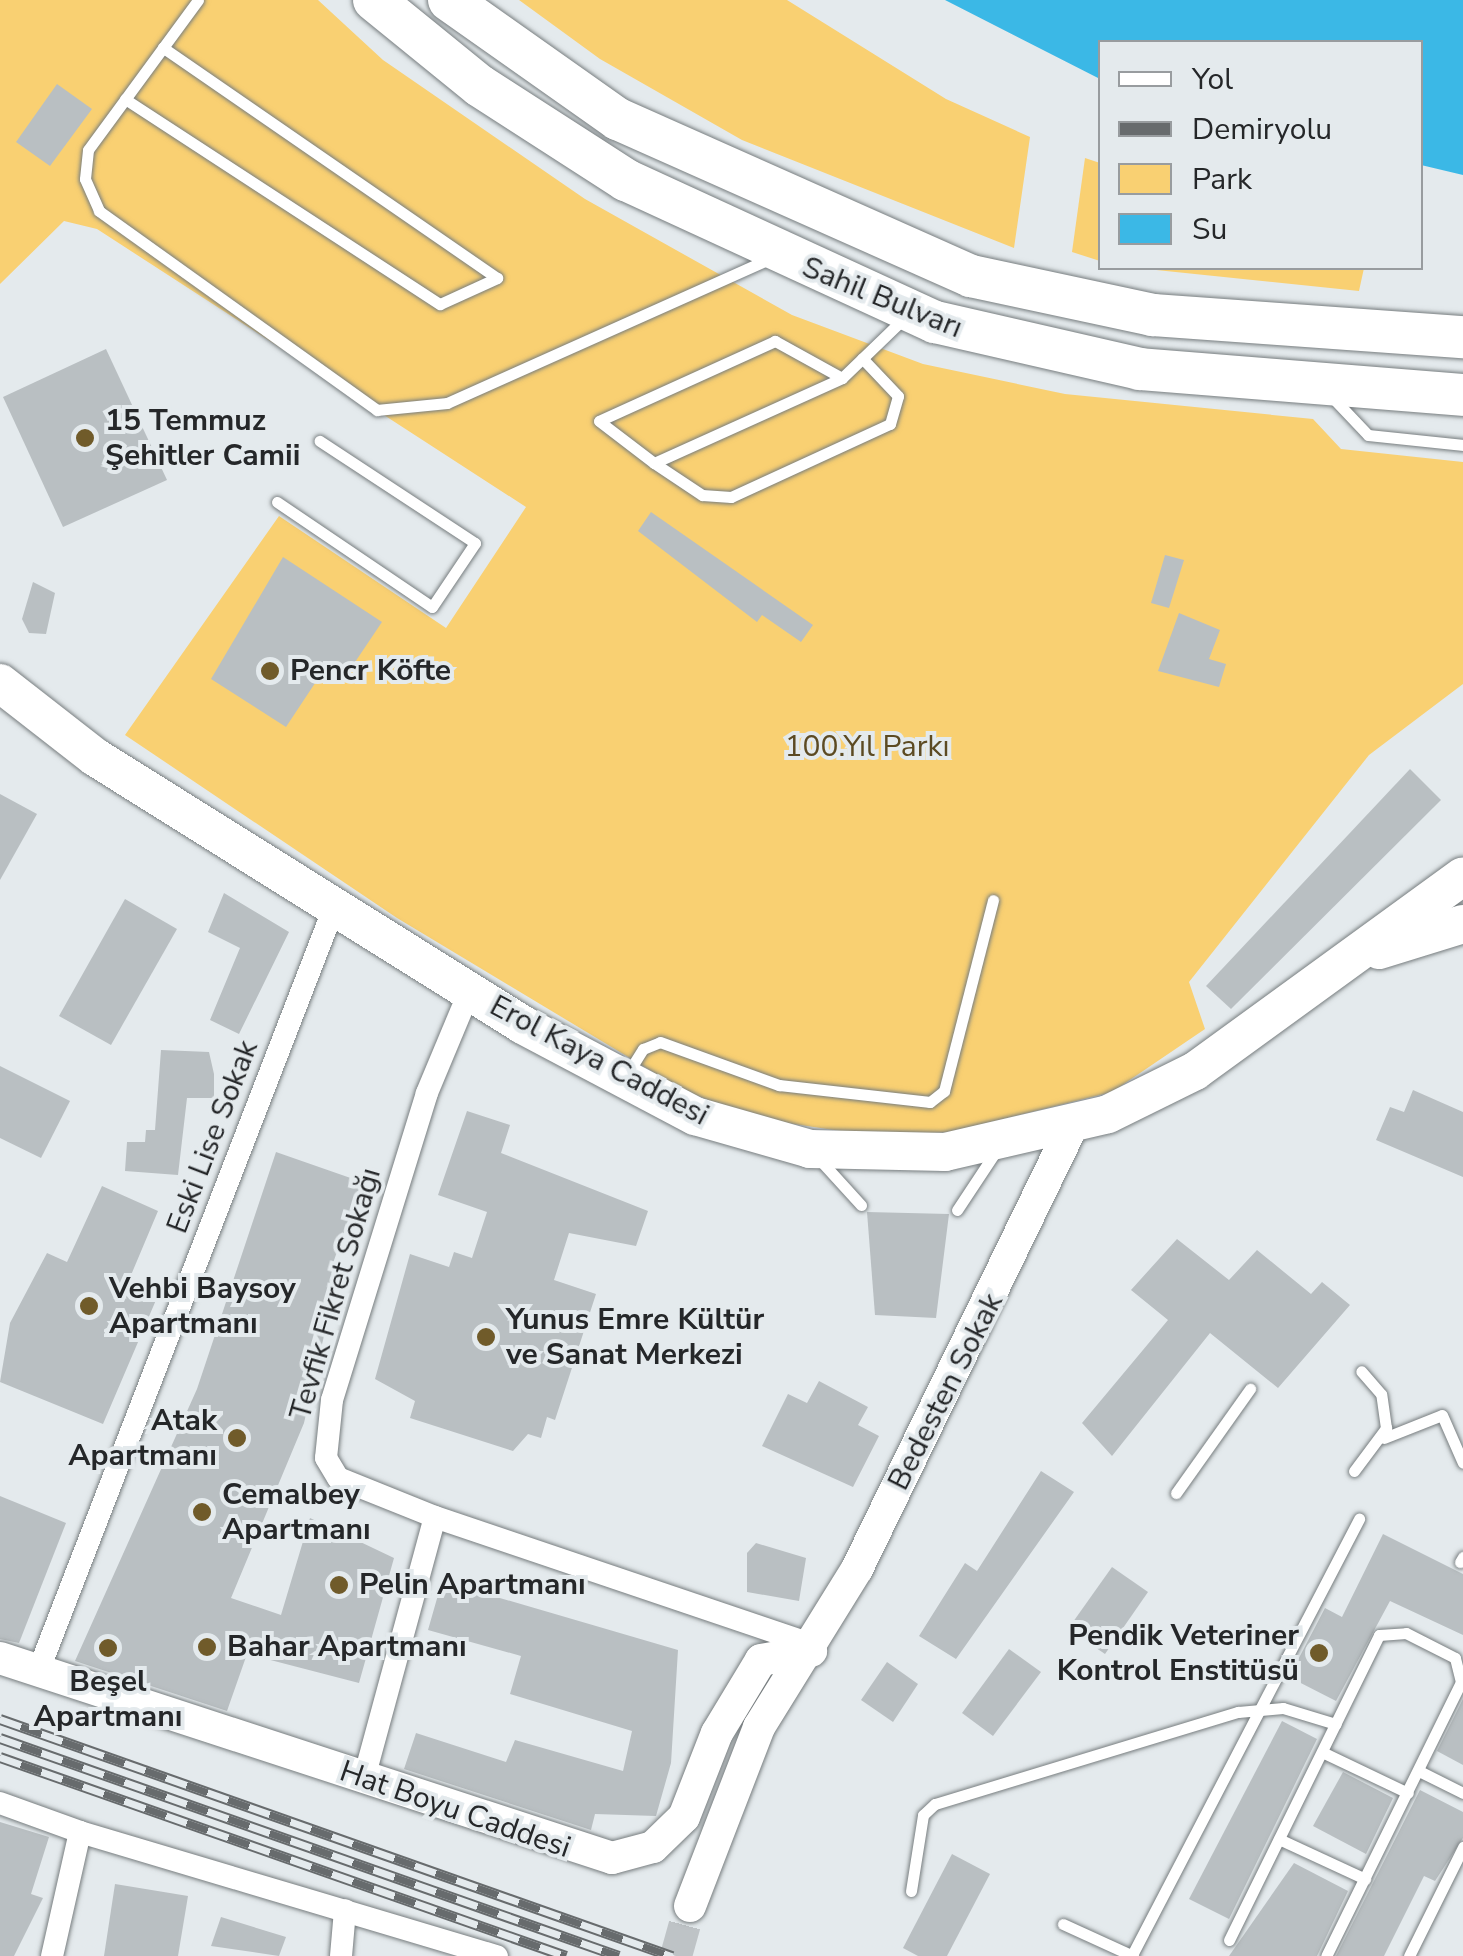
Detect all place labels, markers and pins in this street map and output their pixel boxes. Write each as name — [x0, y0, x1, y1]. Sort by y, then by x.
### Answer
place label: 15 Temmuz Şehitler Camii — [105, 403, 300, 474]
marker: 15 Temmuz Şehitler Camii — [74, 427, 96, 449]
place label: Pencr Köfte — [290, 653, 451, 689]
marker: Pencr Köfte — [259, 660, 281, 682]
place label: Vehbi Baysoy Apartmanı — [109, 1271, 296, 1342]
marker: Vehbi Baysoy Apartmanı — [78, 1295, 100, 1317]
place label: Yunus Emre Kültür ve Sanat Merkezi — [506, 1302, 764, 1372]
marker: Yunus Emre Kültür ve Sanat Merkezi — [475, 1326, 497, 1348]
place label: Atak Apartmanı — [68, 1403, 217, 1474]
marker: Atak Apartmanı — [226, 1427, 248, 1449]
place label: Cemalbey Apartmanı — [222, 1477, 371, 1548]
marker: Cemalbey Apartmanı — [191, 1501, 213, 1523]
place label: Pelin Apartmanı — [359, 1567, 586, 1603]
marker: Pelin Apartmanı — [328, 1574, 350, 1596]
place label: Pendik Veteriner Kontrol Enstitüsü — [1057, 1618, 1299, 1688]
place label: Bahar Apartmanı — [227, 1629, 467, 1665]
marker: Bahar Apartmanı — [196, 1636, 218, 1658]
marker: Beşel Apartmanı — [97, 1637, 119, 1659]
marker: Pendik Veteriner Kontrol Enstitüsü — [1308, 1642, 1330, 1664]
place label: Beşel Apartmanı — [34, 1664, 182, 1734]

